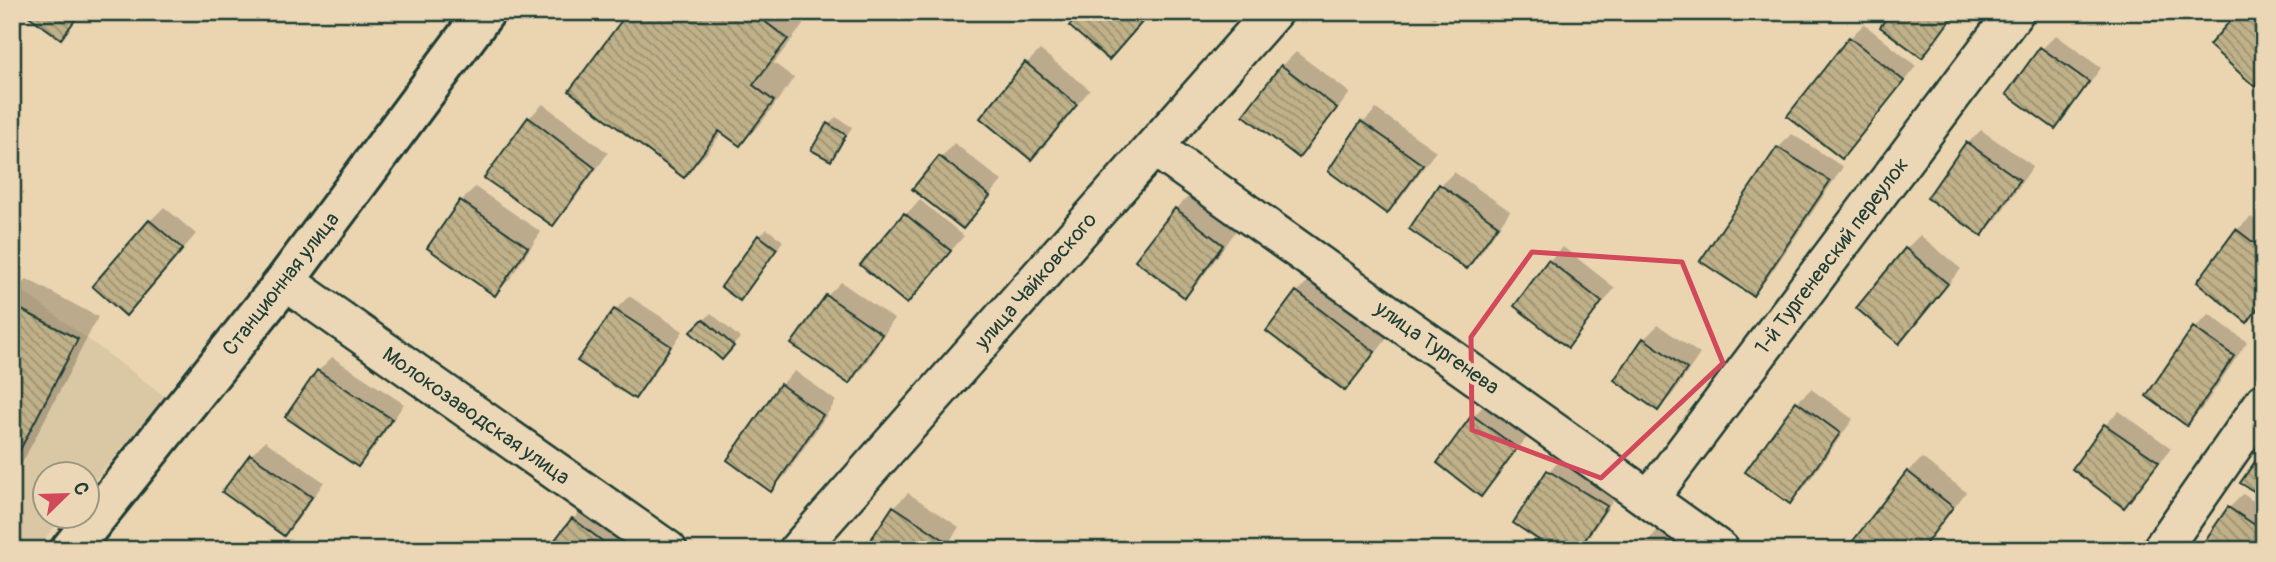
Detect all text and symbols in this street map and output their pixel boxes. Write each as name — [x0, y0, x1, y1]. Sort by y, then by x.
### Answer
street label: 1-й Тургеневский переулок — [1749, 152, 1915, 360]
street label: Станционная улица — [217, 207, 345, 361]
street label: улица Чайковского — [968, 207, 1103, 356]
street label: улица Тургенева — [1369, 295, 1504, 401]
street label: Молокозаводская улица — [377, 341, 575, 491]
north arrow — [32, 461, 102, 530]
text: С — [67, 479, 94, 499]

